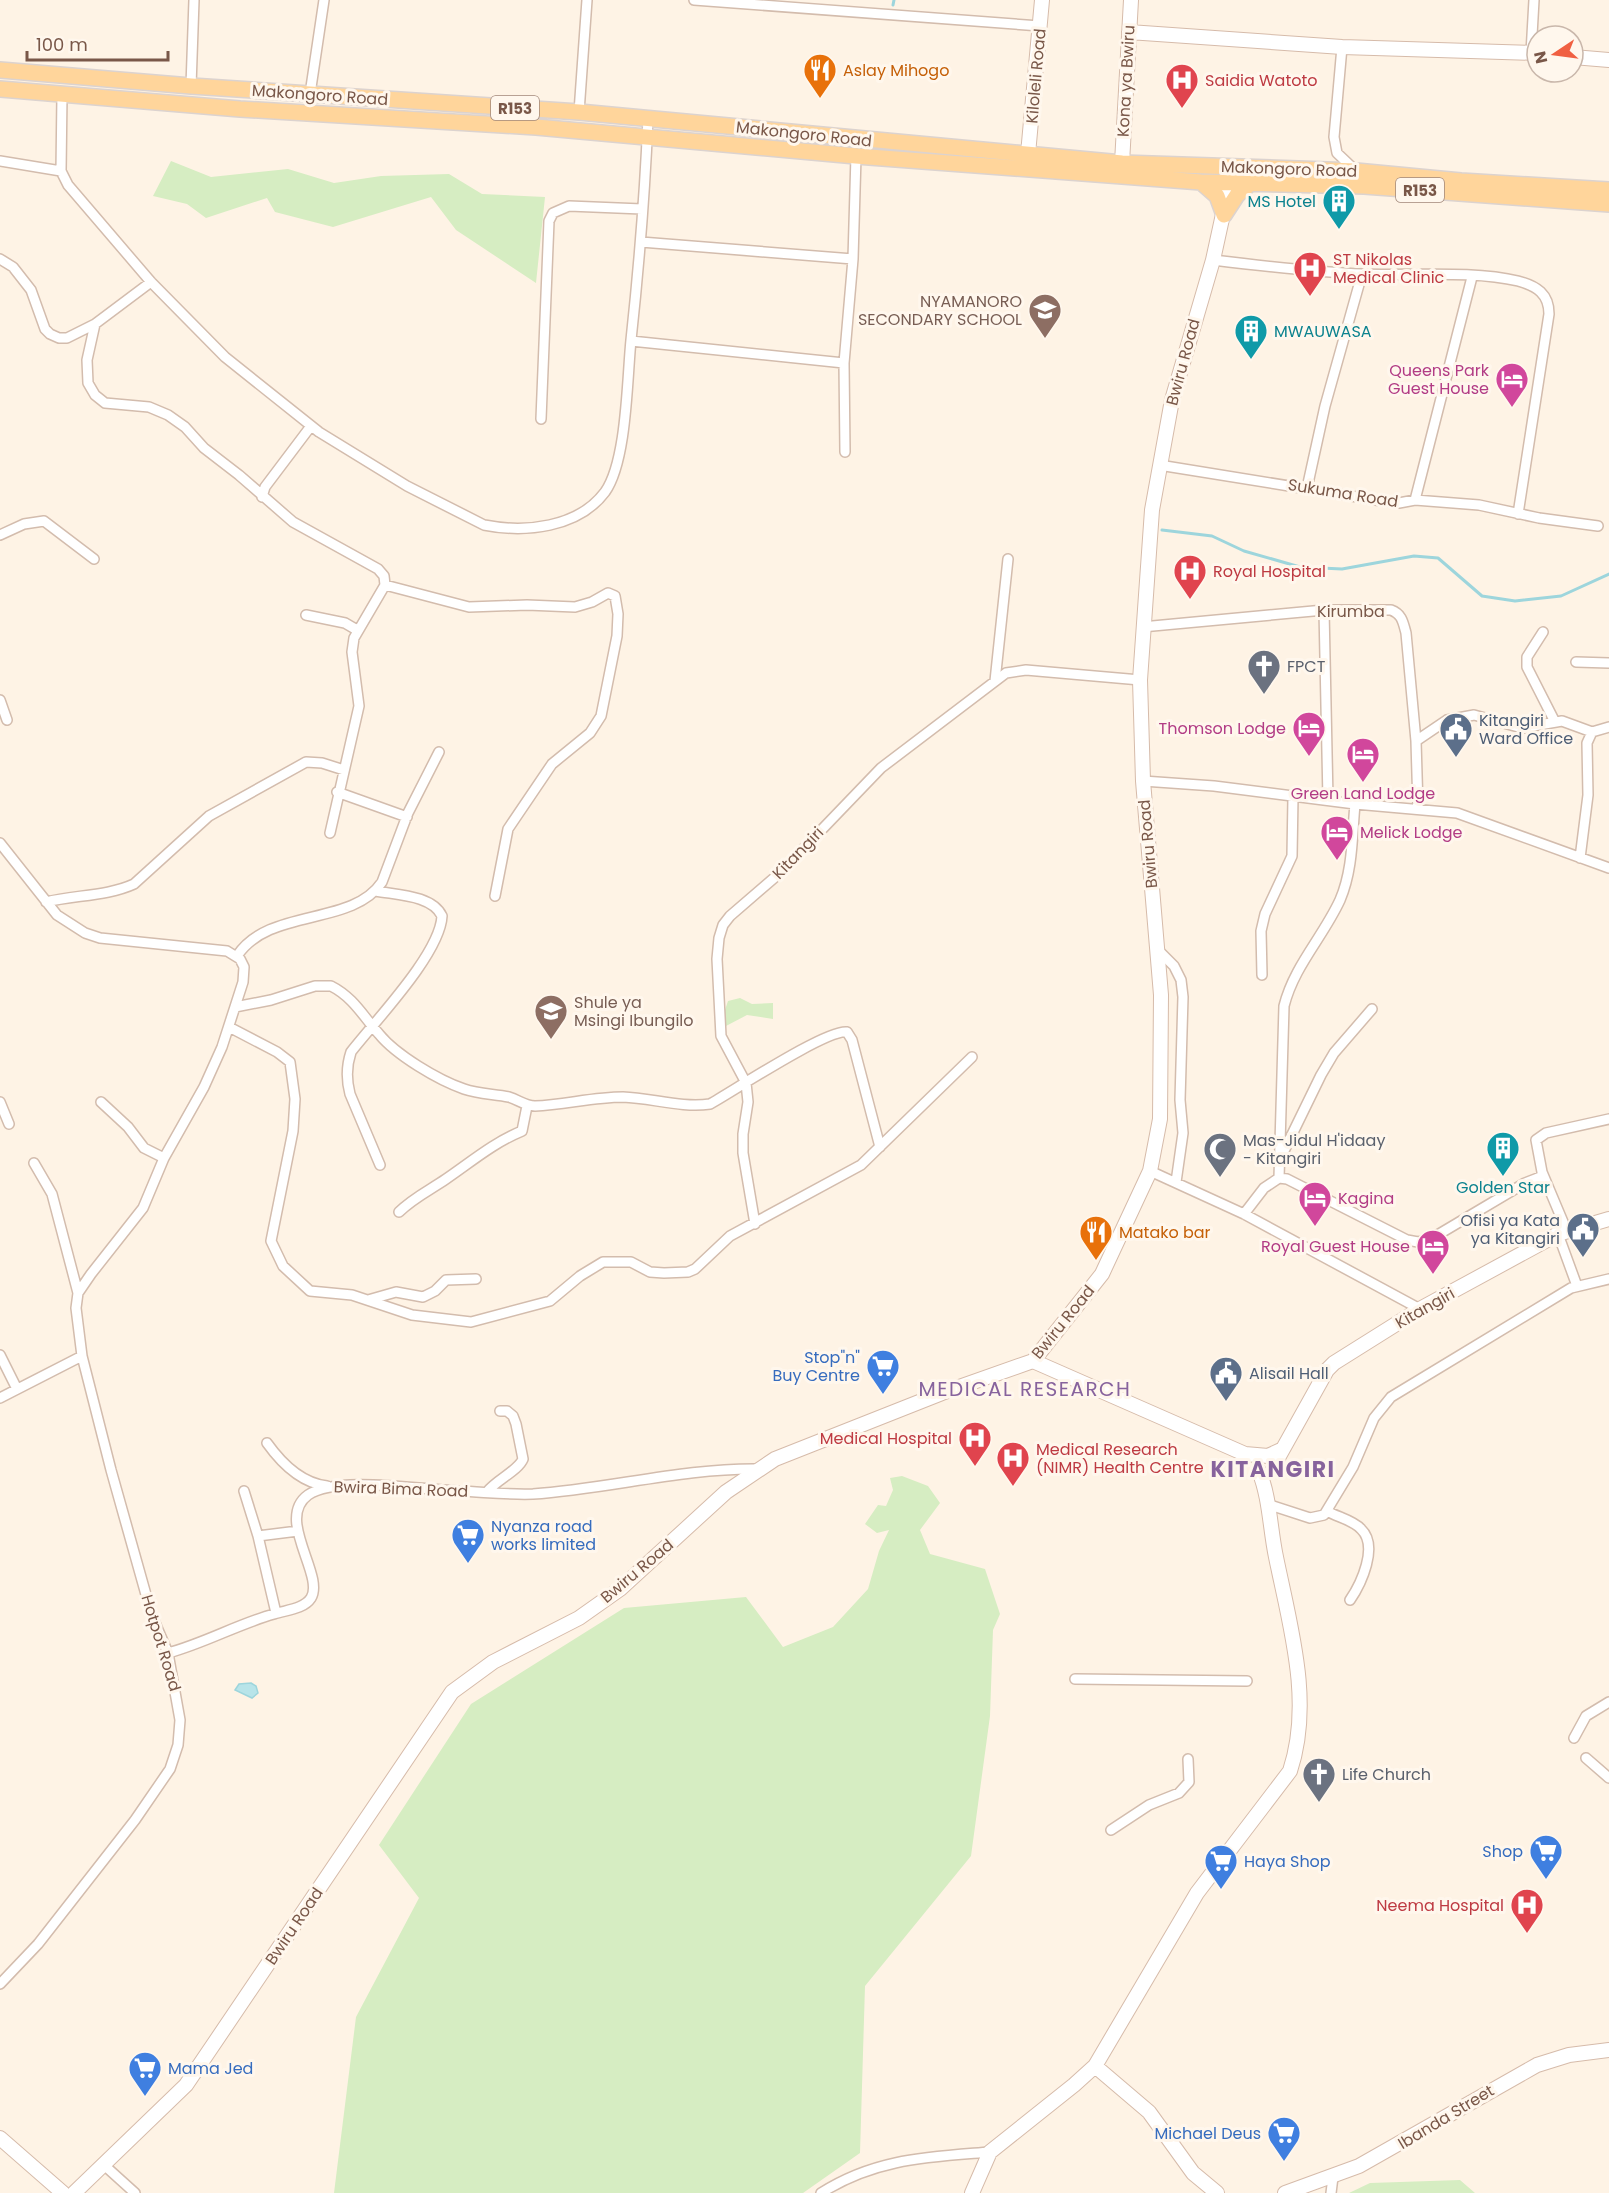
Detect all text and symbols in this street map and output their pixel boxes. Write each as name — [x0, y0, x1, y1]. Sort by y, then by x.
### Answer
scale bar — [27, 24, 168, 62]
street label: Kona ya Bwiru — [1112, 24, 1140, 138]
north arrow — [1525, 24, 1585, 84]
street label: Kiloleli Road — [1020, 28, 1052, 124]
text: 100 m — [36, 32, 88, 57]
text: N — [1528, 49, 1553, 66]
restaurant icon: Aslay Mihogo — [802, 52, 838, 99]
place label: Aslay Mihogo — [843, 59, 949, 82]
hospital icon: Saidia Watoto — [1164, 62, 1200, 109]
place label: Saidia Watoto — [1205, 69, 1318, 92]
street label: Makongoro Road — [251, 79, 389, 111]
road number: R153 — [491, 96, 539, 120]
street label: Makongoro Road — [735, 115, 873, 153]
street label: Makongoro Road — [1220, 155, 1358, 183]
road number: R153 — [1396, 178, 1444, 202]
building icon: MS Hotel — [1321, 183, 1357, 230]
place label: MS Hotel — [1248, 190, 1316, 213]
place label: ST Nikolas Medical Clinic — [1333, 248, 1445, 289]
hospital icon: ST Nikolas Medical Clinic — [1292, 250, 1328, 297]
place label: NYAMANORO SECONDARY SCHOOL — [858, 290, 1022, 331]
school or university icon: NYAMANORO SECONDARY SCHOOL — [1027, 292, 1063, 339]
building icon: MWAUWASA — [1233, 313, 1269, 360]
street label: Bwiru Road — [1160, 316, 1206, 408]
place label: MWAUWASA — [1274, 320, 1372, 343]
place label: Queens Park Guest House — [1388, 359, 1490, 400]
hotel icon: Queens Park Guest House — [1494, 361, 1530, 408]
street label: Sukuma Road — [1286, 473, 1400, 513]
hospital icon: Royal Hospital — [1172, 553, 1208, 600]
place label: Royal Hospital — [1213, 560, 1326, 583]
street label: Kirumba — [1317, 600, 1385, 623]
church icon: FPCT — [1246, 648, 1282, 695]
place label: FPCT — [1287, 655, 1326, 678]
place label: Kitangiri Ward Office — [1479, 709, 1573, 750]
hotel icon: Thomson Lodge — [1291, 710, 1327, 757]
public building icon: Kitangiri Ward Office — [1438, 711, 1474, 758]
place label: Thomson Lodge — [1159, 717, 1286, 740]
hotel icon: Green Land Lodge — [1345, 736, 1381, 783]
place label: Green Land Lodge — [1291, 782, 1435, 805]
street label: Bwiru Road — [1133, 799, 1163, 889]
hotel icon: Melick Lodge — [1319, 814, 1355, 861]
place label: Melick Lodge — [1360, 821, 1463, 844]
street label: Kitangiri — [767, 822, 829, 884]
place label: Shule ya Msingi Ibungilo — [574, 991, 694, 1032]
school or university icon: Shule ya Msingi Ibungilo — [533, 993, 569, 1040]
place label: Mas-Jidul H'idaay - Kitangiri — [1243, 1129, 1385, 1170]
building icon: Golden Star — [1485, 1130, 1521, 1177]
mosque icon: Mas-Jidul H'idaay - Kitangiri — [1202, 1131, 1238, 1178]
place label: Golden Star — [1456, 1176, 1550, 1199]
hotel icon: Kagina — [1297, 1180, 1333, 1227]
place label: Kagina — [1338, 1187, 1394, 1210]
place label: Ofisi ya Kata ya Kitangiri — [1461, 1209, 1560, 1250]
public building icon: Ofisi ya Kata ya Kitangiri — [1565, 1211, 1601, 1258]
restaurant icon: Matako bar — [1078, 1214, 1114, 1261]
place label: Matako bar — [1119, 1221, 1211, 1244]
hotel icon: Royal Guest House — [1415, 1228, 1451, 1275]
place label: Royal Guest House — [1261, 1235, 1410, 1258]
street label: Bwiru Road — [1026, 1280, 1100, 1364]
street label: Kitangiri — [1391, 1282, 1459, 1334]
place label: Stop"n" Buy Centre — [772, 1346, 860, 1387]
supermarket icon: Stop"n" Buy Centre — [865, 1348, 901, 1395]
public building icon: Alisail Hall — [1208, 1355, 1244, 1402]
place label: Alisail Hall — [1249, 1362, 1329, 1385]
district label: MEDICAL RESEARCH — [919, 1375, 1131, 1403]
hospital icon: Medical Hospital — [957, 1420, 993, 1467]
place label: Medical Hospital — [820, 1427, 952, 1450]
place label: Medical Research (NIMR) Health Centre — [1036, 1438, 1204, 1479]
hospital icon: Medical Research (NIMR) Health Centre — [995, 1440, 1031, 1487]
district label: KITANGIRI — [1210, 1454, 1336, 1485]
street label: Bwira Bima Road — [333, 1475, 469, 1503]
place label: Nyanza road works limited — [491, 1515, 596, 1556]
supermarket icon: Nyanza road works limited — [450, 1517, 486, 1564]
street label: Bwiru Road — [596, 1534, 678, 1608]
street label: Hotpot Road — [135, 1592, 187, 1694]
church icon: Life Church — [1301, 1756, 1337, 1803]
place label: Life Church — [1342, 1763, 1431, 1786]
supermarket icon: Shop — [1528, 1833, 1564, 1880]
place label: Shop — [1482, 1840, 1523, 1863]
supermarket icon: Haya Shop — [1203, 1843, 1239, 1890]
place label: Haya Shop — [1244, 1850, 1331, 1873]
street label: Bwiru Road — [260, 1883, 328, 1969]
hospital icon: Neema Hospital — [1509, 1887, 1545, 1934]
place label: Neema Hospital — [1376, 1894, 1504, 1917]
supermarket icon: Mama Jed — [127, 2050, 163, 2097]
place label: Mama Jed — [168, 2057, 253, 2080]
street label: Ibanda Street — [1394, 2079, 1499, 2155]
supermarket icon: Michael Deus — [1266, 2115, 1302, 2162]
place label: Michael Deus — [1155, 2122, 1261, 2145]

